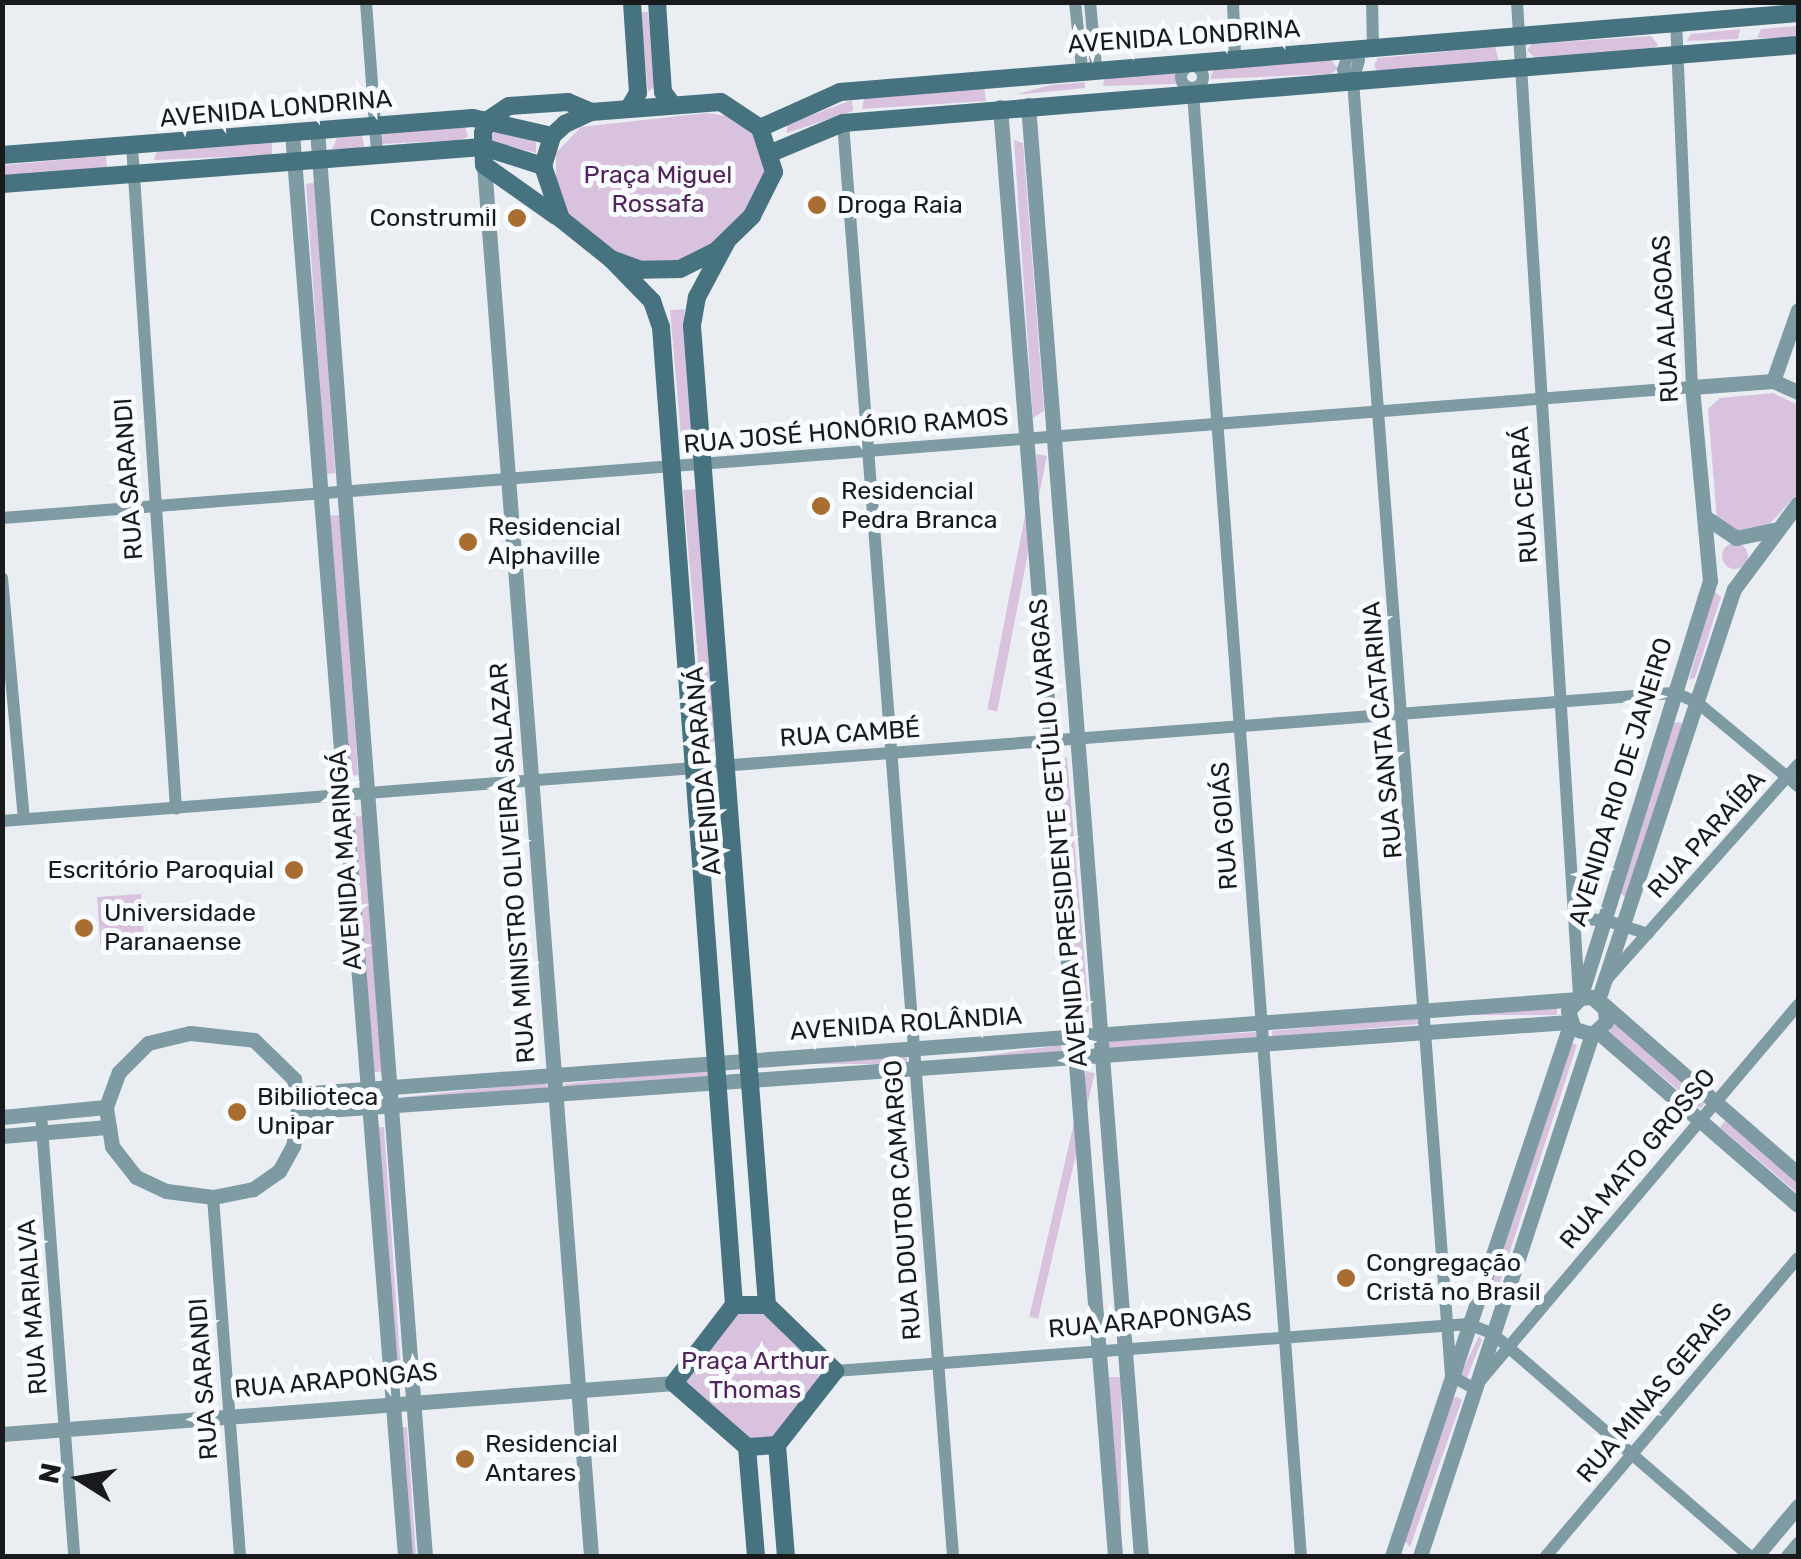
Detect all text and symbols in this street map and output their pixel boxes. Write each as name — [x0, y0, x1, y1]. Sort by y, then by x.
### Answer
street label: AVENIDA LONDRINA — [1066, 14, 1302, 60]
street label: AVENIDA LONDRINA — [158, 84, 394, 134]
park label: Praça Miguel Rossafa — [584, 161, 732, 220]
place label: Droga Raia — [837, 190, 963, 220]
marker: Droga Raia — [806, 194, 828, 216]
place label: Construmil — [369, 203, 497, 233]
marker: Construmil — [506, 207, 528, 229]
street label: RUA ALAGOAS — [1647, 234, 1685, 404]
street label: RUA SARANDI — [108, 397, 150, 561]
street label: RUA JOSÉ HONÓRIO RAMOS — [682, 402, 1010, 460]
street label: RUA CEARÁ — [1505, 425, 1545, 565]
place label: Residencial Pedra Branca — [841, 477, 998, 536]
marker: Residencial Pedra Branca — [810, 495, 832, 517]
place label: Residencial Alphaville — [488, 513, 621, 572]
marker: Residencial Alphaville — [457, 531, 479, 553]
street label: AVENIDA PRESIDENTE GETÚLIO VARGAS — [1024, 597, 1094, 1069]
street label: RUA SANTA CATARINA — [1357, 599, 1409, 861]
street label: AVENIDA RIO DE JANEIRO — [1563, 634, 1679, 930]
street label: RUA MINISTRO OLIVEIRA SALAZAR — [484, 661, 542, 1065]
street label: AVENIDA PARANÁ — [680, 665, 728, 877]
street label: RUA CAMBÉ — [778, 714, 922, 754]
street label: AVENIDA MARINGÁ — [323, 748, 369, 972]
street label: RUA GOIÁS — [1206, 760, 1244, 892]
street label: RUA PARAÍBA — [1642, 765, 1772, 905]
place label: Escritório Paroquial — [48, 855, 274, 885]
marker: Escritório Paroquial — [283, 859, 305, 881]
place label: Universidade Paranaense — [104, 899, 256, 958]
marker: Universidade Paranaense — [73, 917, 95, 939]
street label: AVENIDA ROLÂNDIA — [789, 1001, 1023, 1047]
street label: RUA DOUTOR CAMARGO — [878, 1058, 928, 1342]
street label: RUA MATO GROSSO — [1554, 1063, 1722, 1255]
place label: Bibilioteca Unipar — [257, 1083, 378, 1142]
marker: Bibilioteca Unipar — [226, 1101, 248, 1123]
street label: RUA MARIALVA — [12, 1218, 54, 1396]
place label: Congregação Cristã no Brasil — [1366, 1249, 1541, 1308]
marker: Congregação Cristã no Brasil — [1335, 1267, 1357, 1289]
street label: RUA SARANDI — [183, 1297, 225, 1461]
street label: RUA ARAPONGAS — [1046, 1297, 1254, 1345]
street label: RUA MINAS GERAIS — [1571, 1297, 1739, 1489]
park label: Praça Arthur Thomas — [681, 1347, 829, 1406]
street label: RUA ARAPONGAS — [232, 1357, 440, 1405]
north arrow — [30, 1429, 130, 1529]
place label: Residencial Antares — [485, 1430, 618, 1489]
marker: Residencial Antares — [454, 1448, 476, 1470]
text: N — [32, 1460, 68, 1486]

